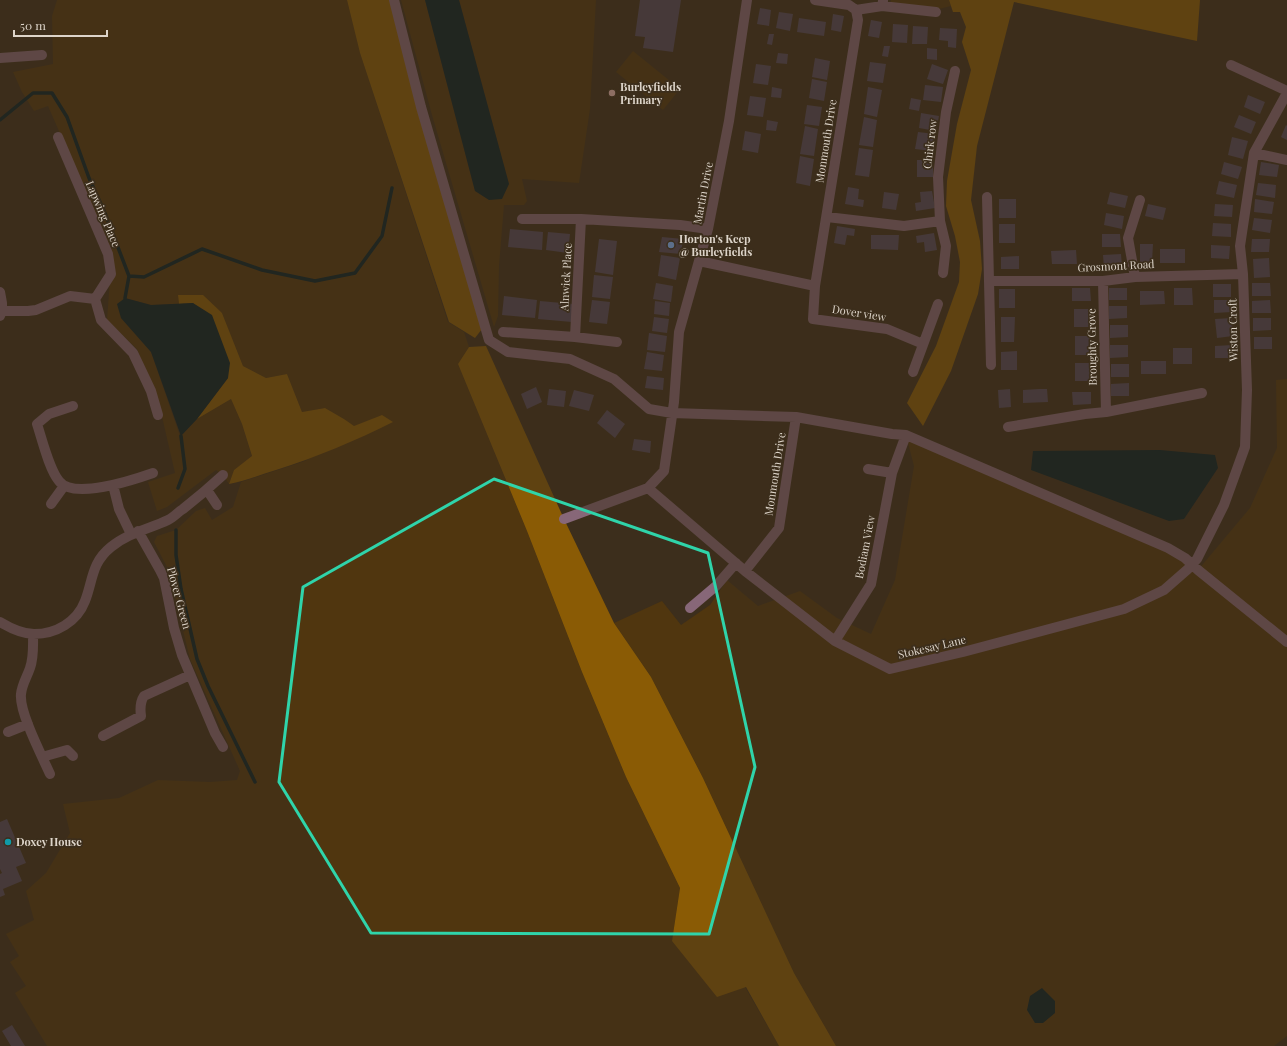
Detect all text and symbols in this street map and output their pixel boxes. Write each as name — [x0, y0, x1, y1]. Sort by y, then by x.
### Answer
scale bar — [14, 12, 107, 38]
text: 50 m — [20, 17, 46, 33]
place label: Burleyfields Primary — [620, 79, 681, 107]
marker: Burleyfields Primary — [607, 88, 617, 98]
street label: Monmouth Drive — [812, 98, 840, 184]
street label: Chirk row — [919, 118, 940, 170]
street label: Martin Drive — [689, 160, 716, 225]
street label: Lapwing Place — [83, 178, 124, 250]
place label: Horton's Keep @ Burleyfields — [679, 231, 752, 259]
marker: Horton's Keep @ Burleyfields — [666, 240, 676, 250]
street label: Alnwick Place — [556, 242, 575, 312]
street label: Grosmont Road — [1077, 256, 1156, 275]
street label: Wiston Croft — [1224, 298, 1241, 363]
street label: Dover view — [831, 301, 888, 324]
street label: Broughty Grove — [1083, 308, 1100, 386]
street label: Monmouth Drive — [761, 431, 789, 517]
street label: Bodiam View — [851, 514, 878, 580]
street label: Plover Green — [164, 565, 195, 631]
street label: Stokesay Lane — [896, 631, 968, 662]
place label: Doxey House — [16, 834, 82, 849]
marker: Doxey House — [3, 837, 13, 847]

